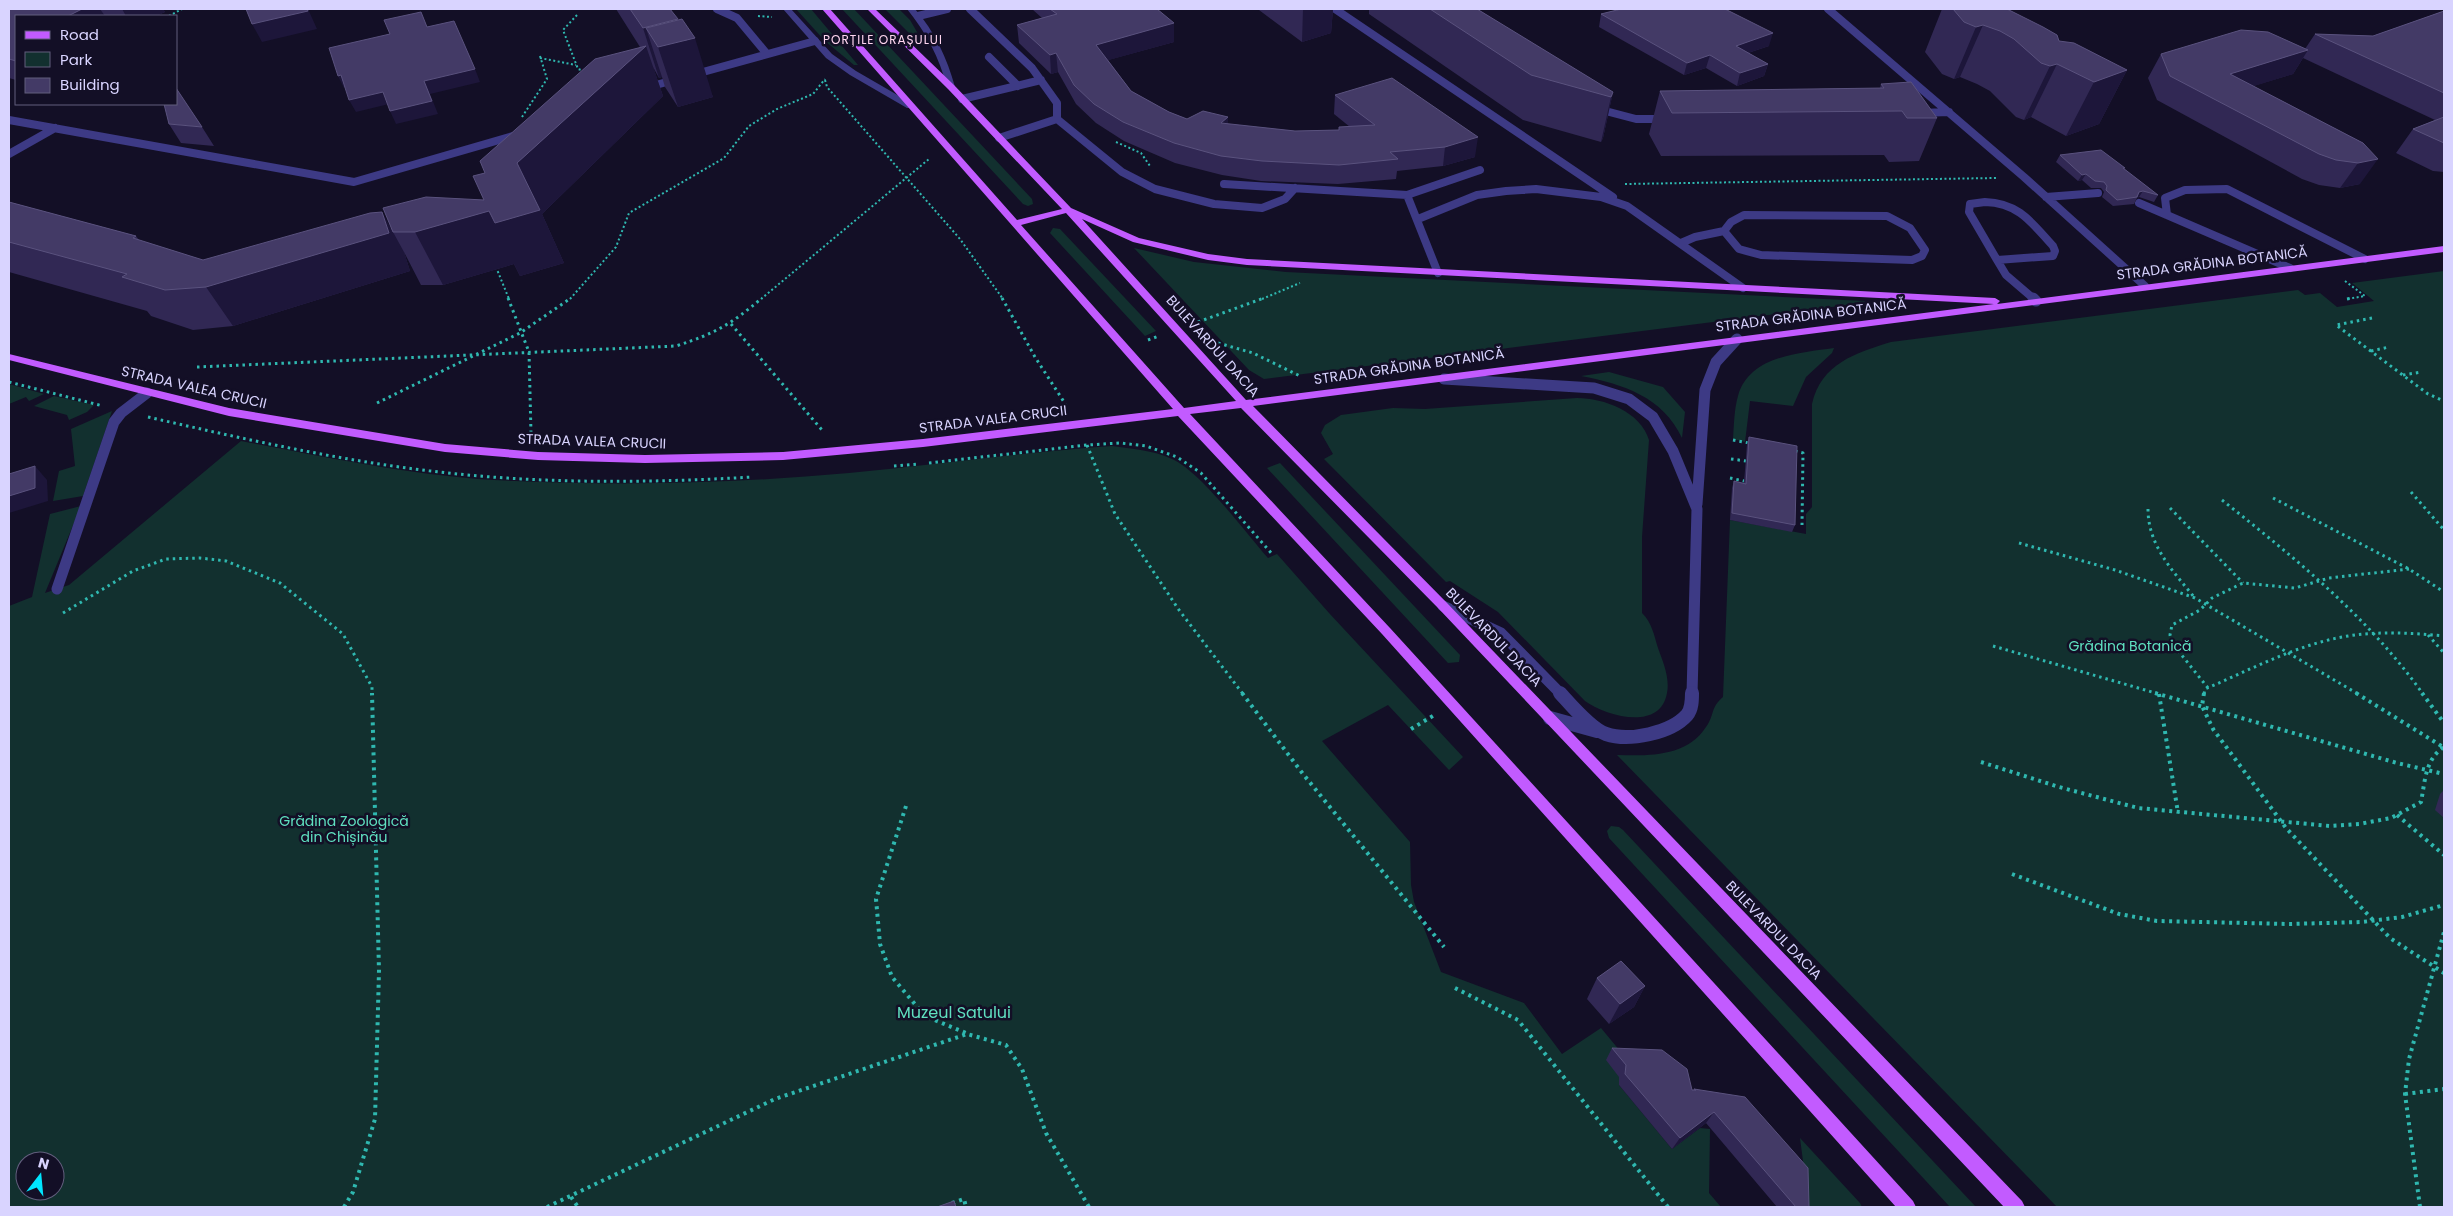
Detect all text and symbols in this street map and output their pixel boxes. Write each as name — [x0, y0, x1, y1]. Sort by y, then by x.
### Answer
legend — [15, 15, 178, 105]
text: Road — [60, 24, 99, 45]
district label: PORȚILE ORAȘULUI — [823, 31, 943, 48]
text: Park — [60, 49, 92, 70]
text: Building — [60, 74, 120, 95]
street label: STRADA GRĂDINA BOTANICĂ — [2115, 241, 2309, 285]
street label: BULEVARDUL DACIA — [1162, 291, 1264, 401]
street label: STRADA GRĂDINA BOTANICĂ — [1714, 293, 1908, 337]
street label: STRADA GRĂDINA BOTANICĂ — [1312, 343, 1506, 389]
street label: STRADA VALEA CRUCII — [119, 361, 269, 413]
street label: STRADA VALEA CRUCII — [918, 400, 1068, 438]
street label: STRADA VALEA CRUCII — [517, 428, 667, 454]
street label: BULEVARDUL DACIA — [1441, 583, 1547, 691]
park label: Grădina Botanică — [2068, 636, 2192, 656]
park label: Grădina Zoologică din Chișinău — [279, 811, 409, 847]
street label: BULEVARDUL DACIA — [1721, 876, 1827, 984]
park label: Muzeul Satului — [897, 1001, 1011, 1024]
north arrow — [15, 1151, 65, 1201]
text: N — [36, 1152, 51, 1175]

